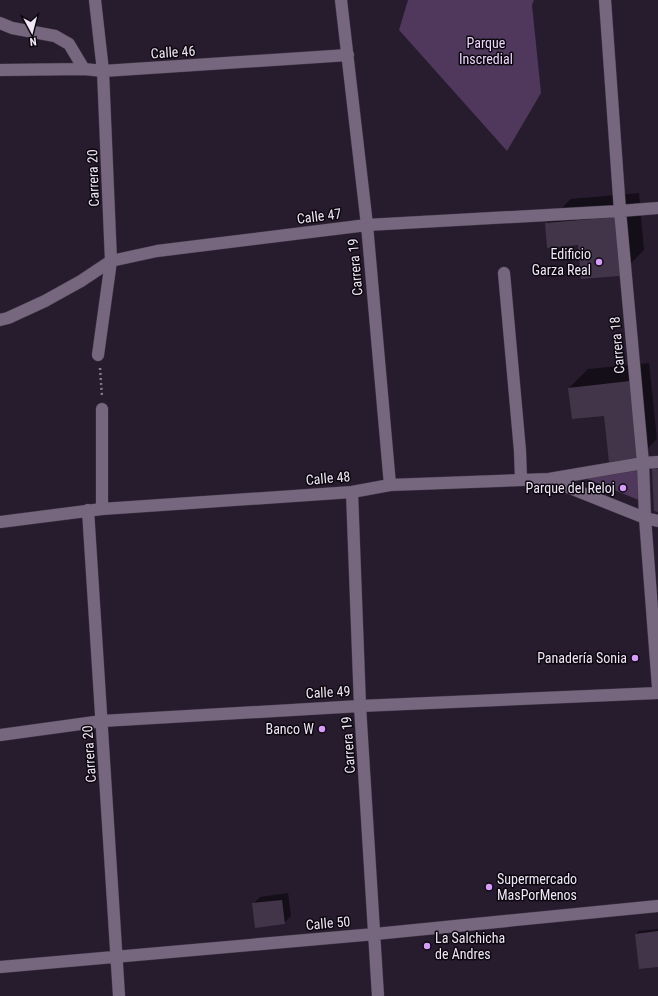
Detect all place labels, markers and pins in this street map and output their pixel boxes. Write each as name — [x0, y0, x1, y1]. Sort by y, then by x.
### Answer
place label: Edificio Garza Real — [532, 246, 591, 278]
marker: Edificio Garza Real — [594, 257, 604, 267]
place label: Parque del Reloj — [526, 480, 615, 496]
marker: Parque del Reloj — [618, 483, 628, 493]
place label: Panadería Sonia — [537, 650, 627, 666]
marker: Panadería Sonia — [630, 653, 640, 663]
place label: Banco W — [265, 721, 314, 737]
marker: Banco W — [317, 724, 327, 734]
place label: Supermercado MasPorMenos — [497, 871, 577, 903]
marker: Supermercado MasPorMenos — [484, 882, 494, 892]
place label: La Salchicha de Andres — [435, 930, 505, 962]
marker: La Salchicha de Andres — [422, 941, 432, 951]

